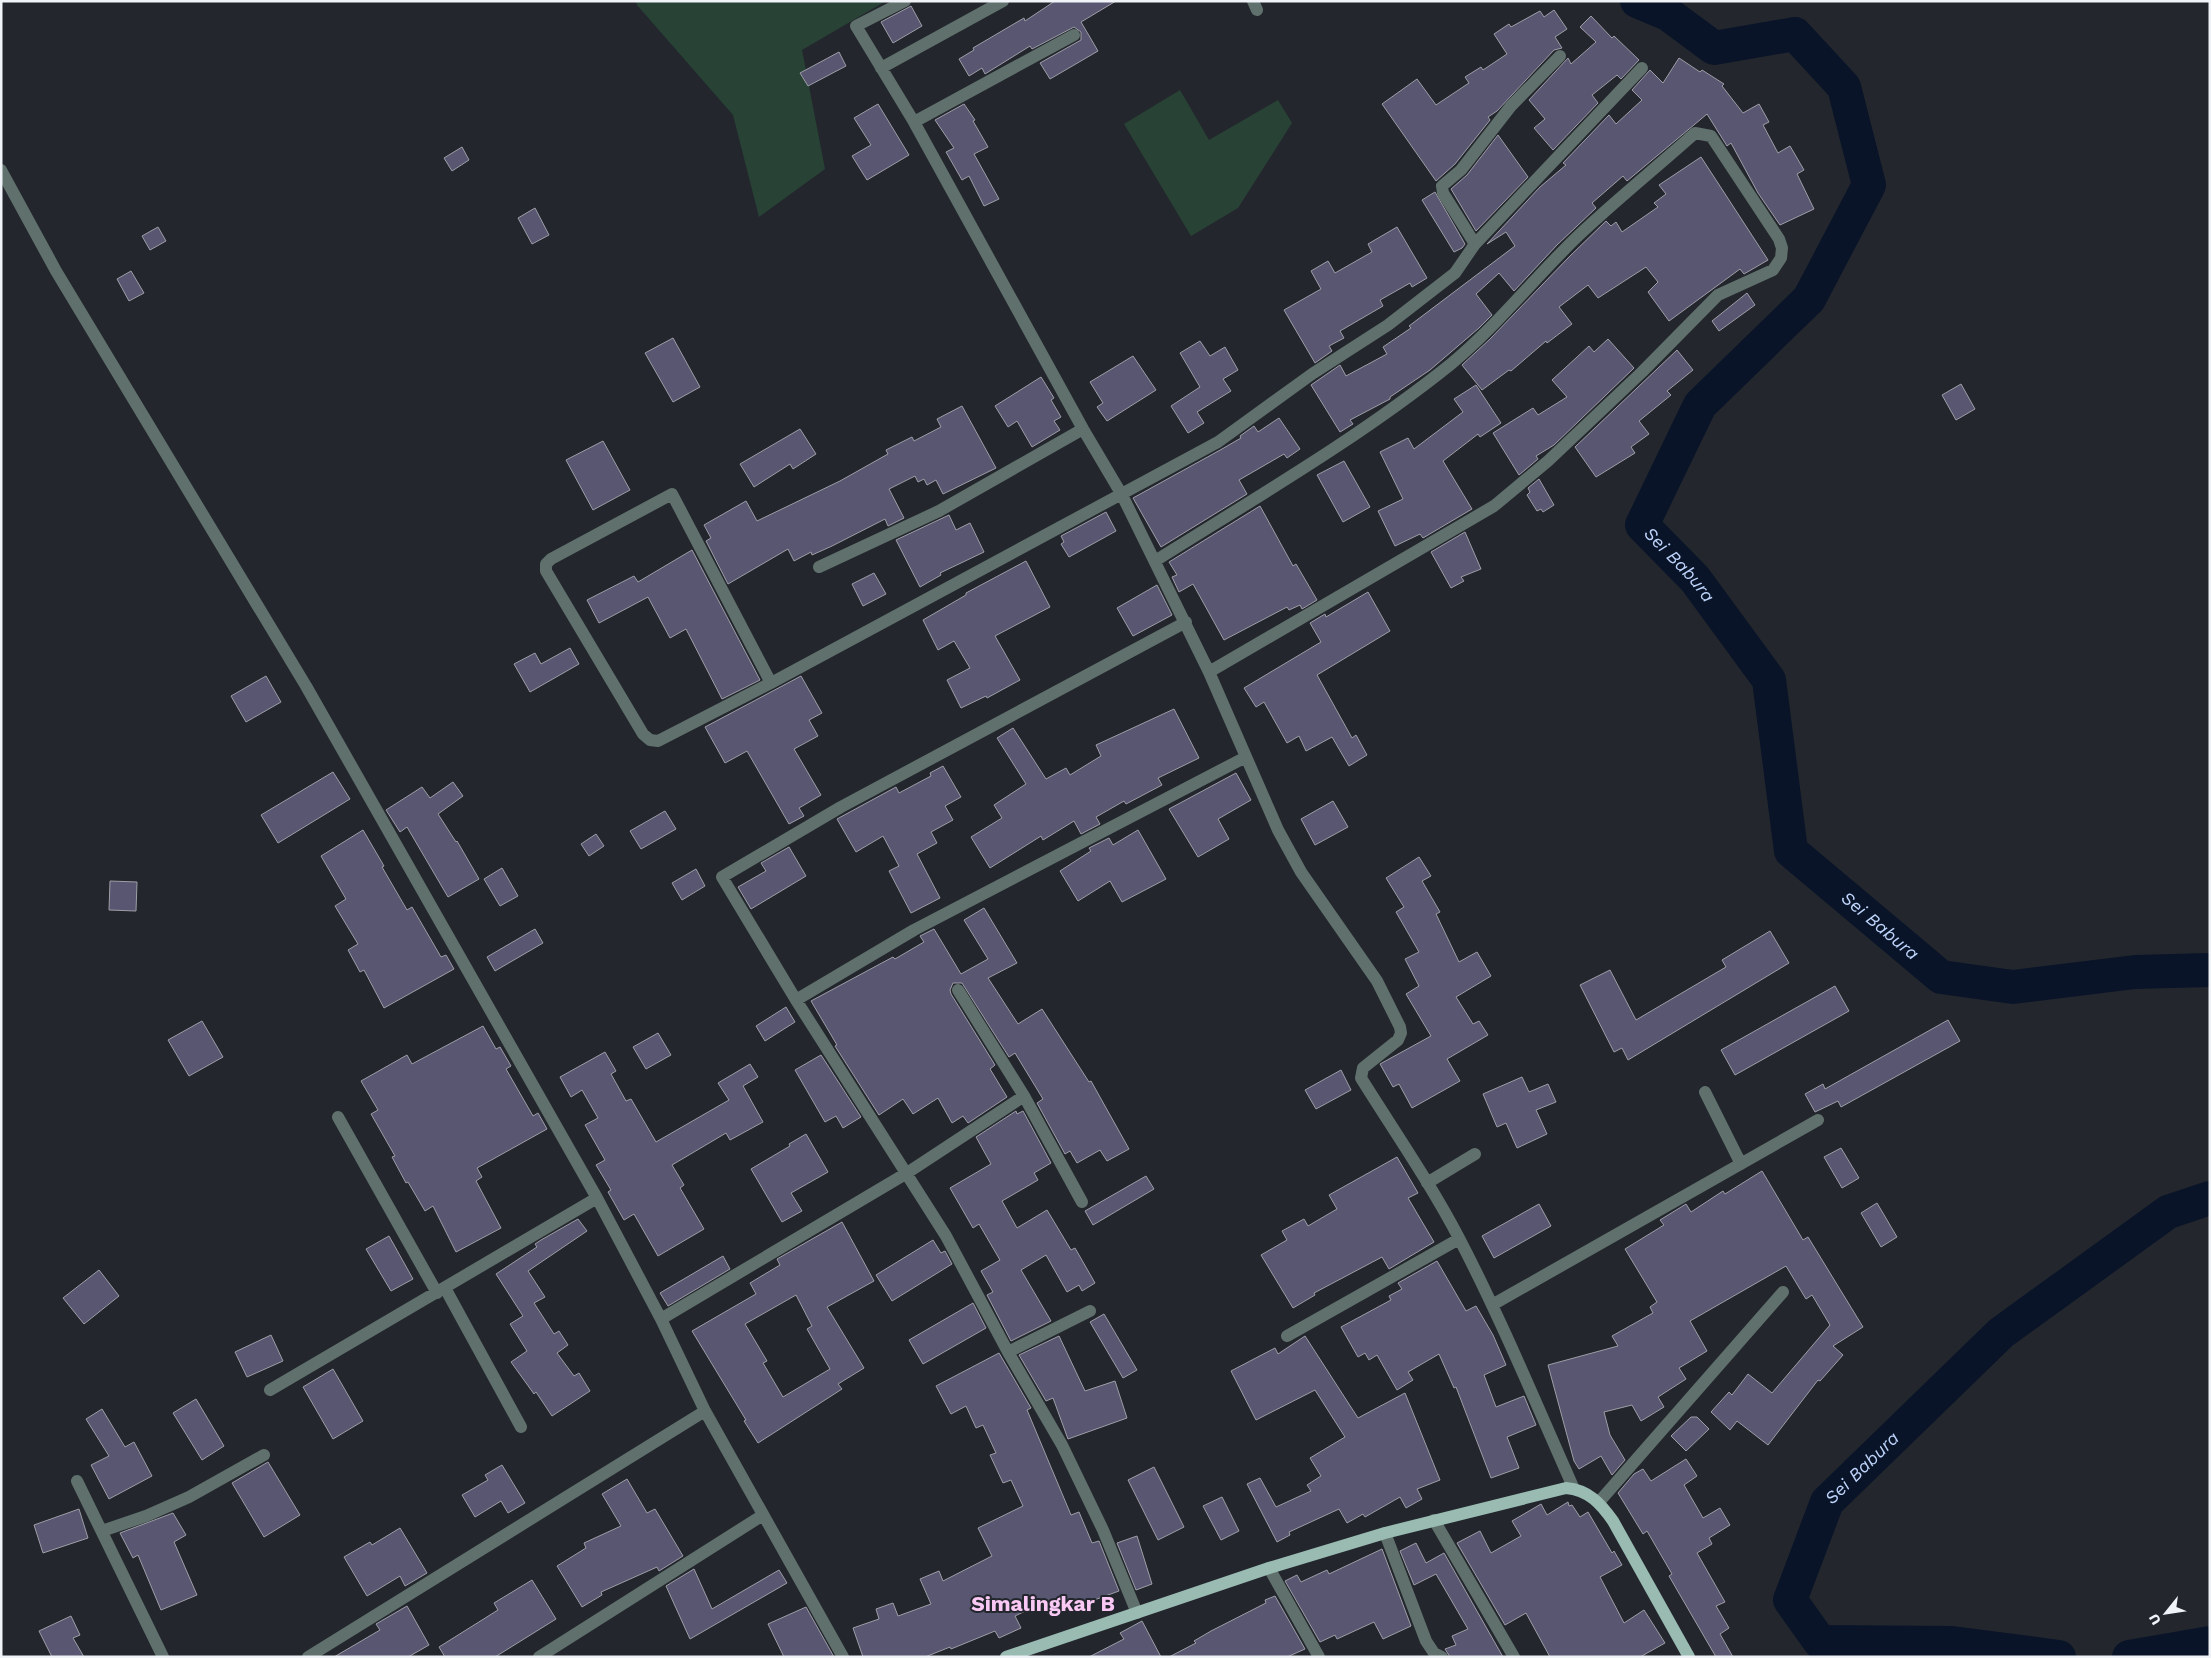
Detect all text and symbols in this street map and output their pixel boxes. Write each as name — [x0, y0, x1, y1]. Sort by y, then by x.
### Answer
water label: Sei Babura — [1640, 522, 1719, 606]
water label: Sei Babura — [1837, 887, 1923, 964]
water label: Sei Babura — [1820, 1427, 1903, 1508]
north arrow — [2141, 1588, 2191, 1638]
district label: Simalingkar B — [971, 1591, 1115, 1616]
text: U — [2145, 1611, 2164, 1628]

